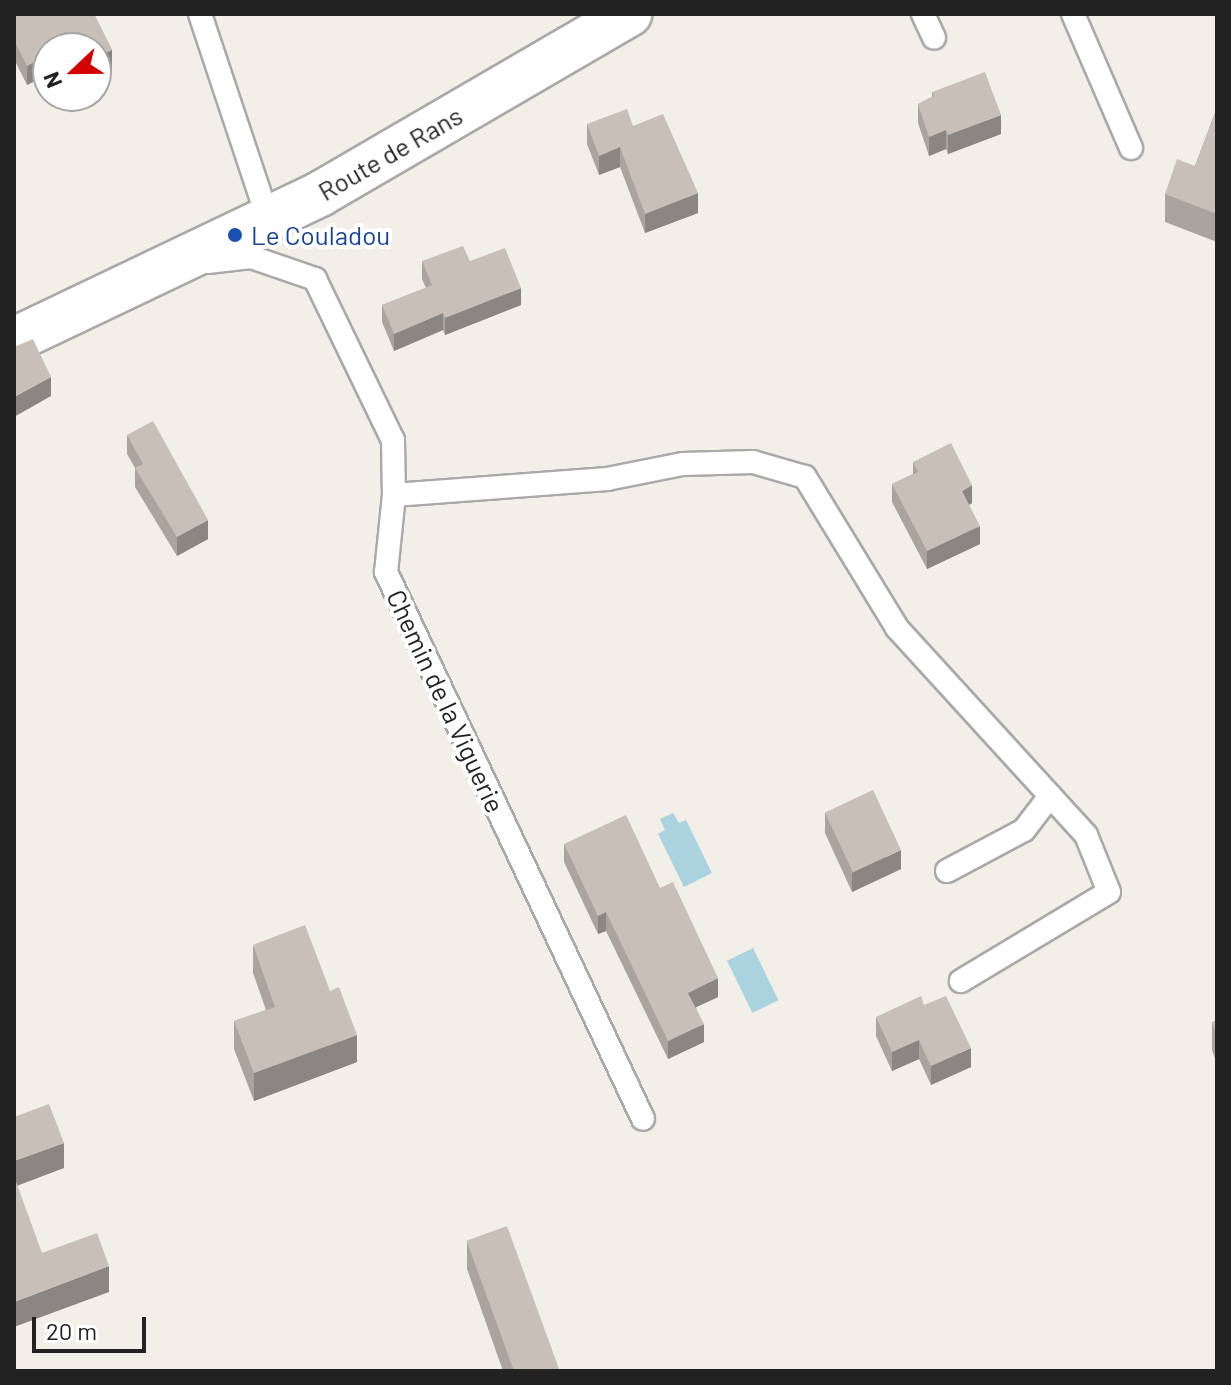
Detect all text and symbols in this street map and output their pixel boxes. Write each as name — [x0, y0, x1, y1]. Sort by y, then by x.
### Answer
north arrow — [32, 32, 112, 112]
text: N — [37, 69, 66, 92]
street label: Route de Rans — [312, 99, 468, 207]
place label: Le Couladou — [251, 219, 390, 251]
marker: Le Couladou — [226, 226, 244, 244]
street label: Chemin de la Viguerie — [381, 585, 511, 817]
scale bar — [36, 1301, 150, 1351]
text: 20 m — [46, 1316, 97, 1345]

